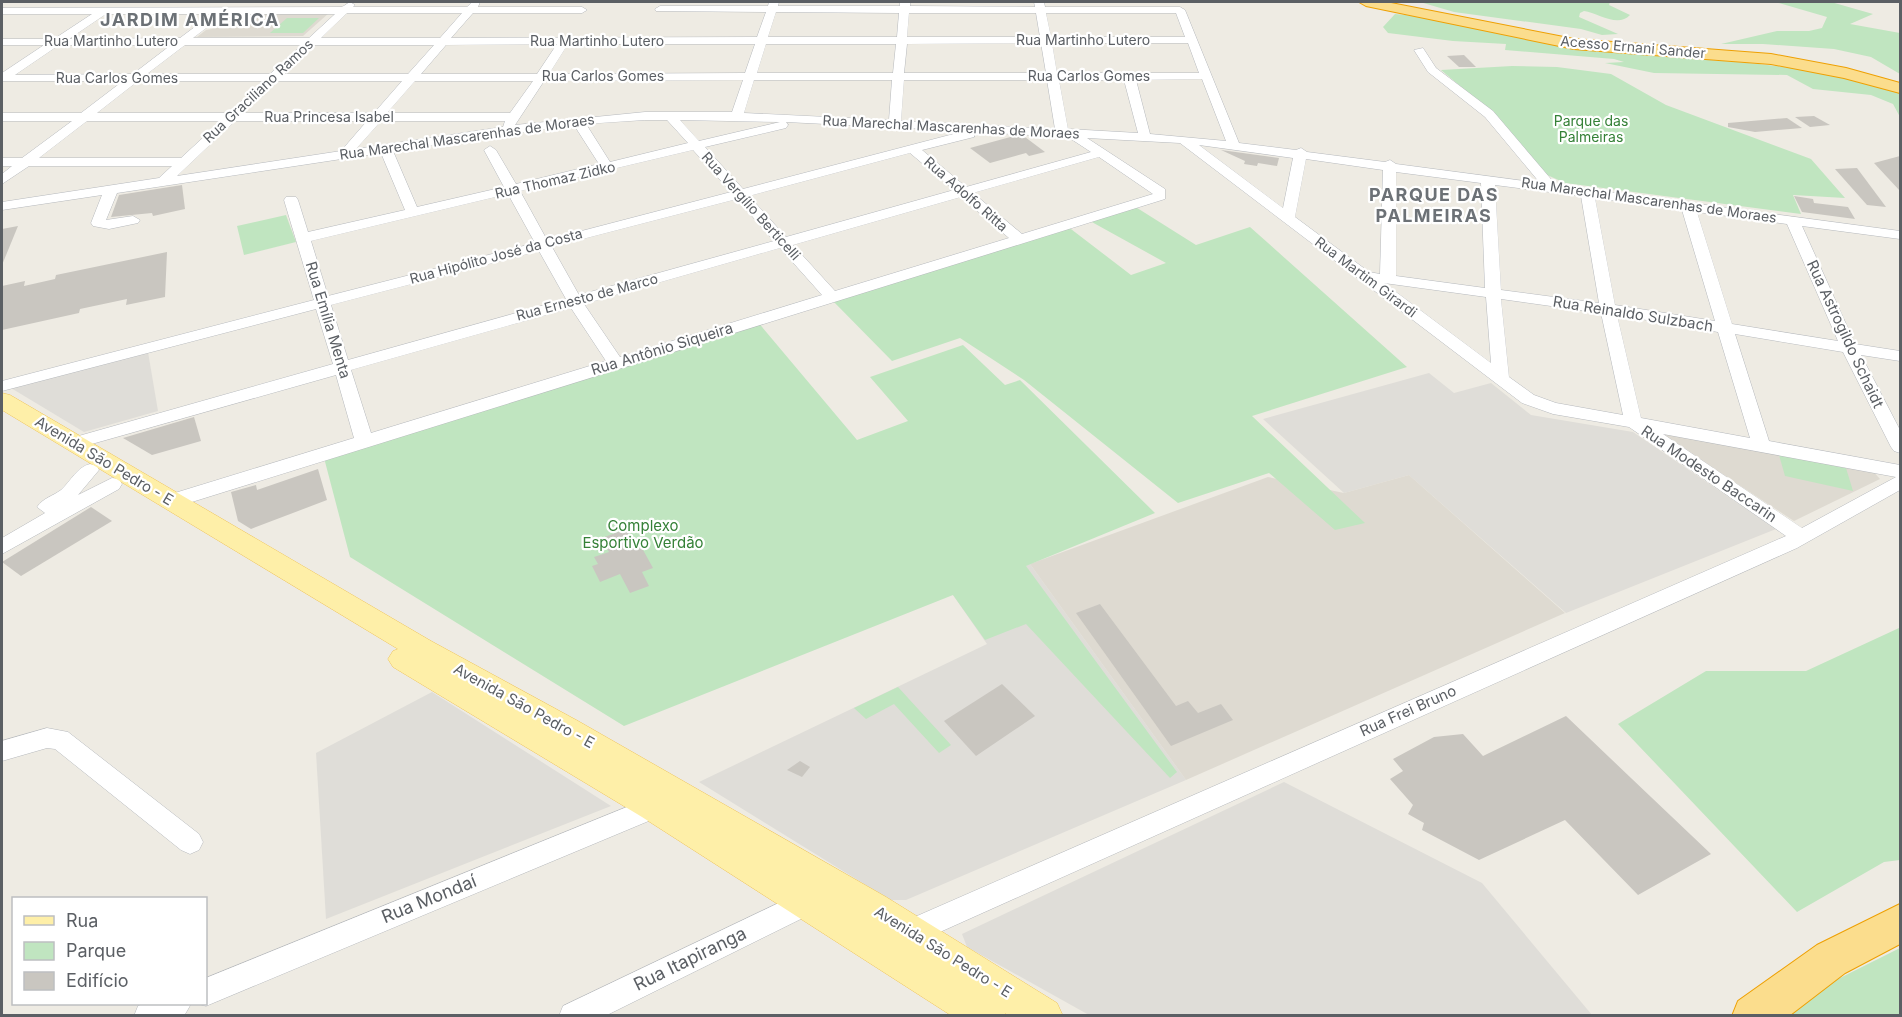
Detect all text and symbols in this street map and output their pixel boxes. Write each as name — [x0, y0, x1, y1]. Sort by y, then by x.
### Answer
district label: JARDIM AMÉRICA — [100, 9, 280, 30]
street label: Rua Martinho Lutero — [1016, 31, 1150, 48]
street label: Rua Martinho Lutero — [44, 32, 178, 49]
street label: Rua Martinho Lutero — [530, 32, 664, 49]
street label: Acesso Ernani Sander — [1560, 32, 1706, 61]
street label: Rua Graciliano Ramos — [199, 35, 316, 146]
street label: Rua Carlos Gomes — [542, 67, 664, 84]
street label: Rua Carlos Gomes — [1028, 67, 1150, 84]
street label: Rua Carlos Gomes — [56, 69, 178, 86]
street label: Rua Princesa Isabel — [264, 108, 394, 125]
street label: Rua Marechal Mascarenhas de Moraes — [338, 110, 596, 163]
street label: Rua Marechal Mascarenhas de Moraes — [822, 111, 1080, 142]
park label: Parque das Palmeiras — [1554, 112, 1628, 145]
street label: Rua Vergílio Berticelli — [698, 148, 804, 263]
street label: Rua Adolfo Ritta — [921, 153, 1012, 235]
street label: Rua Thomaz Zidko — [493, 157, 617, 202]
street label: Rua Marechal Mascarenhas de Moraes — [1520, 173, 1778, 226]
district label: PARQUE DAS PALMEIRAS — [1369, 184, 1499, 226]
street label: Rua Hipólito José da Costa — [408, 224, 584, 287]
street label: Rua Martim Girardi — [1312, 233, 1421, 320]
street label: Rua Astrogildo Schaidt — [1803, 257, 1888, 411]
street label: Rua Emília Menta — [302, 259, 355, 381]
street label: Rua Ernesto de Marco — [514, 269, 660, 324]
street label: Rua Reinaldo Sulzbach — [1552, 291, 1715, 336]
street label: Rua Antônio Siqueira — [588, 318, 735, 379]
street label: Avenida São Pedro - E — [32, 412, 177, 509]
street label: Rua Modesto Baccarin — [1638, 421, 1781, 526]
park label: Complexo Esportivo Verdão — [582, 516, 704, 552]
street label: Avenida São Pedro - E — [451, 659, 598, 752]
street label: Rua Frei Bruno — [1357, 681, 1459, 740]
street label: Rua Mondaí — [378, 870, 480, 927]
legend — [12, 897, 207, 1005]
street label: Avenida São Pedro - E — [871, 902, 1015, 1001]
text: Rua — [66, 910, 98, 931]
street label: Rua Itapiranga — [630, 922, 749, 995]
text: Parque — [66, 940, 126, 961]
text: Edifício — [66, 970, 129, 991]

